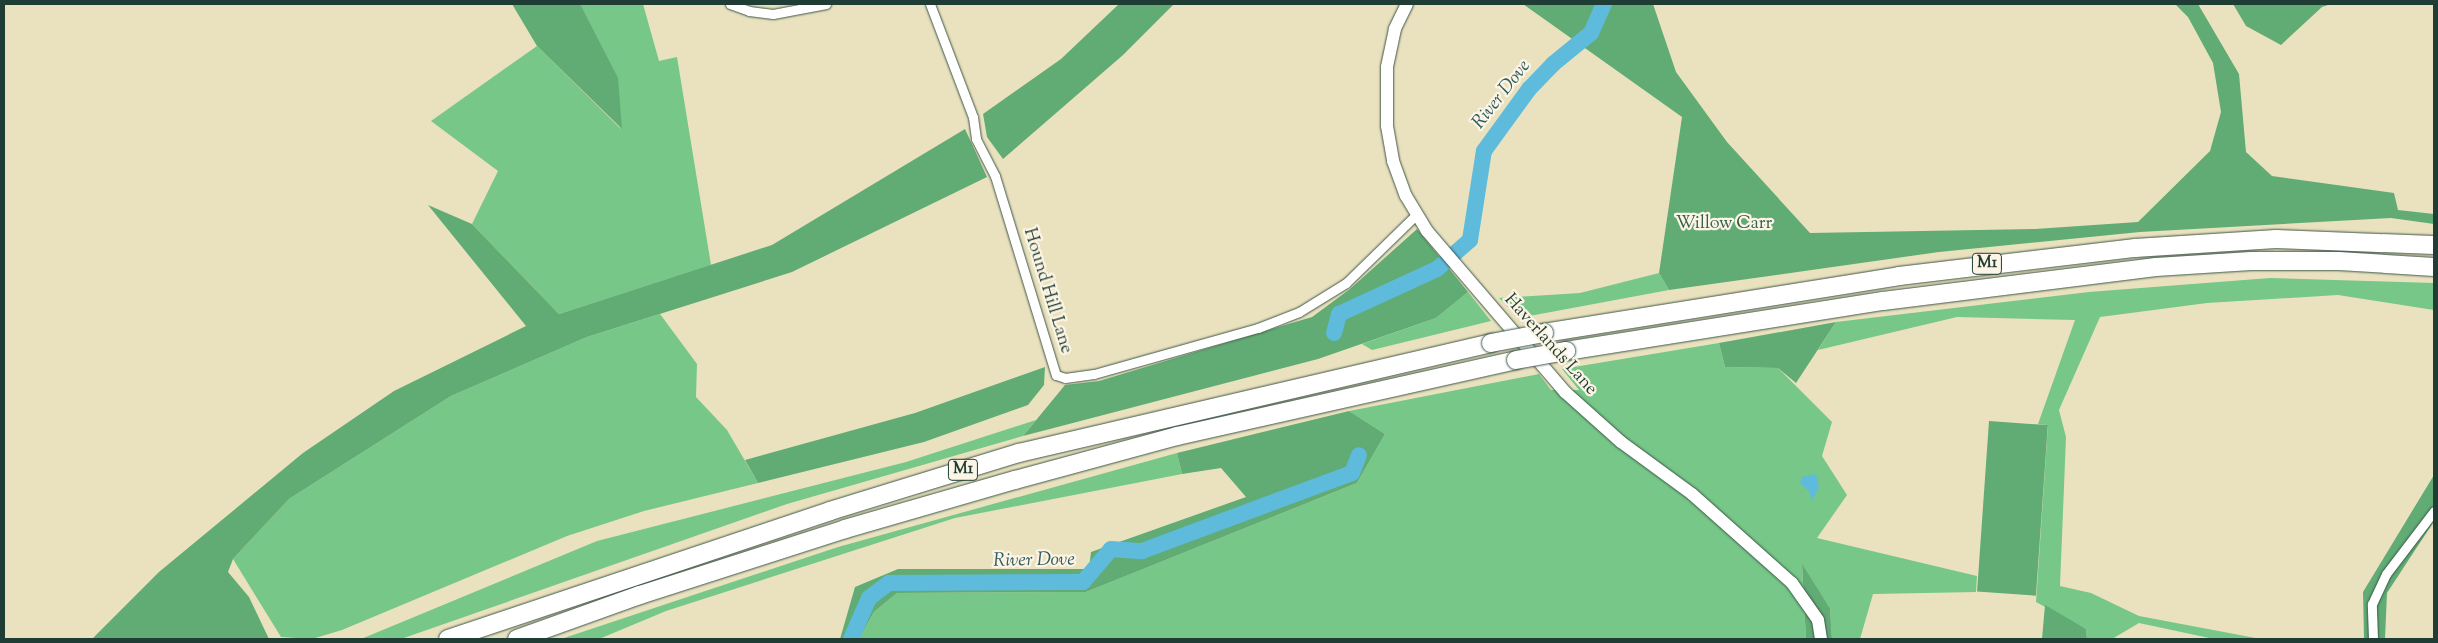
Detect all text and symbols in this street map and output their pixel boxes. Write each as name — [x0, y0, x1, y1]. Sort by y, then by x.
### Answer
water label: River Dove — [1468, 56, 1536, 134]
park label: Willow Carr — [1676, 213, 1772, 235]
street label: Hound Hill Lane — [1018, 226, 1076, 356]
road number: M1 — [1971, 250, 2003, 278]
street label: Haverlands Lane — [1499, 290, 1601, 400]
road number: M1 — [947, 456, 979, 484]
water label: River Dove — [993, 549, 1075, 573]

